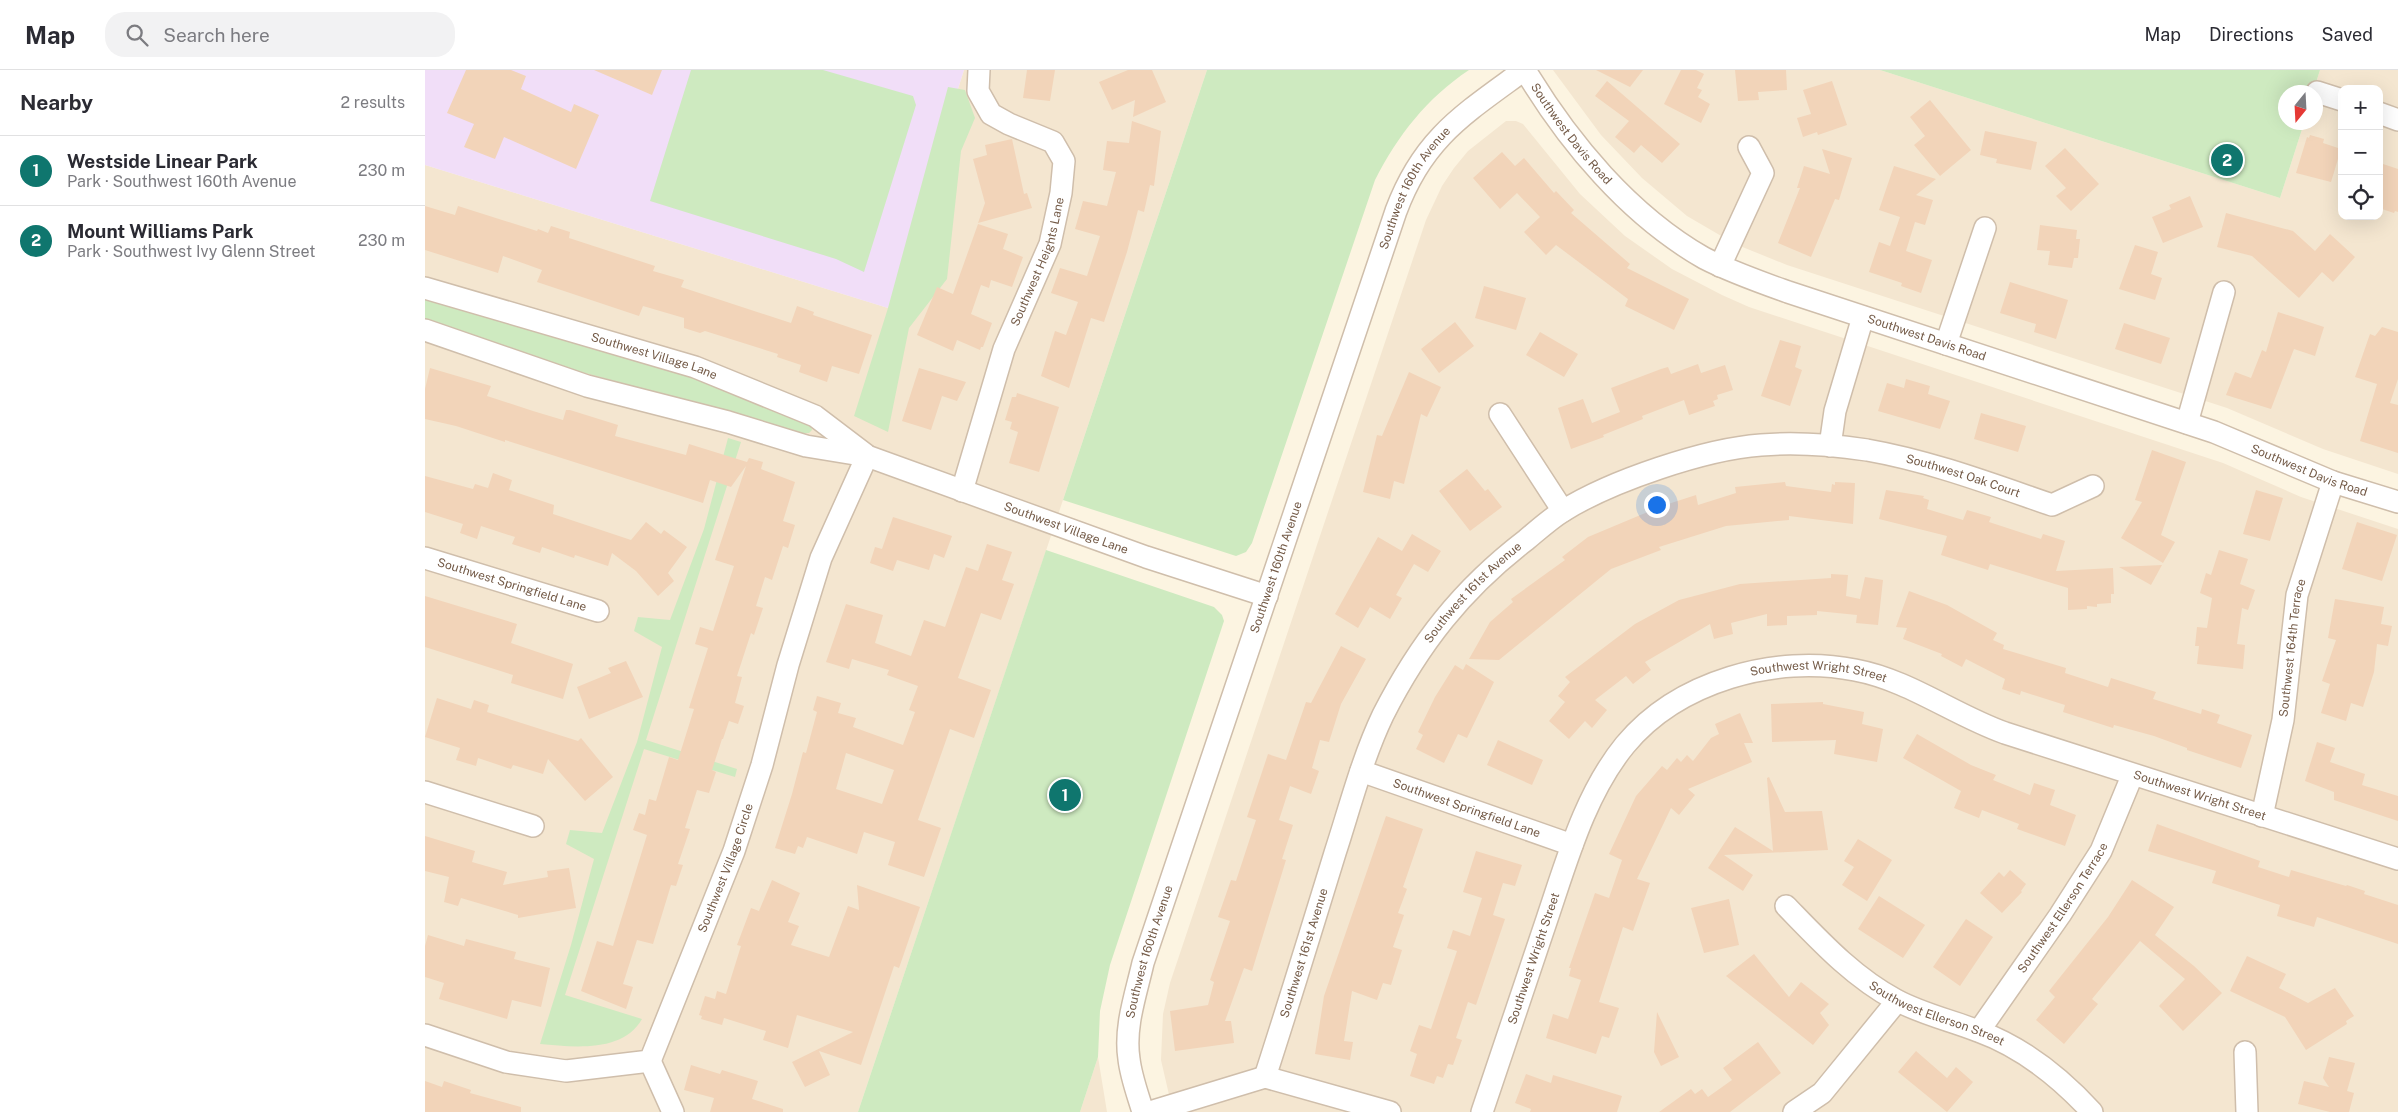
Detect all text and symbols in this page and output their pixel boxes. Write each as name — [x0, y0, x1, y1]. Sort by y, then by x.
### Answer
search box — [105, 12, 455, 57]
text: Map — [25, 21, 75, 49]
icon: search — [123, 21, 151, 49]
text: Search here — [163, 24, 270, 46]
text: Map — [2144, 24, 2181, 45]
text: Directions — [2209, 24, 2294, 45]
text: Saved — [2322, 24, 2373, 45]
street label: Southwest Davis Road — [1528, 81, 1615, 187]
north arrow — [2278, 85, 2323, 130]
map controls — [2338, 85, 2383, 220]
button: + — [2338, 85, 2383, 130]
text: Nearby — [20, 90, 93, 115]
text: 2 results — [340, 93, 405, 112]
street label: Southwest 160th Avenue — [1377, 124, 1453, 251]
button: − — [2338, 130, 2383, 175]
pin: 2 — [2211, 141, 2243, 179]
text: Westside Linear Park — [67, 150, 258, 172]
text: 1 — [33, 161, 39, 180]
text: 230 m — [358, 161, 405, 180]
text: Park · Southwest 160th Avenue — [67, 172, 296, 191]
button: locate — [2338, 175, 2383, 220]
street label: Southwest Heights Lane — [1008, 196, 1067, 328]
text: Mount Williams Park — [67, 220, 254, 242]
text: 2 — [31, 231, 41, 250]
text: 230 m — [358, 231, 405, 250]
text: Park · Southwest Ivy Glenn Street — [67, 242, 316, 261]
street label: Southwest Davis Road — [1866, 312, 1988, 364]
street label: Southwest Village Lane — [589, 330, 719, 382]
street label: Southwest Davis Road — [2249, 441, 2369, 499]
street label: Southwest Oak Court — [1904, 452, 2022, 500]
your location — [1644, 492, 1670, 518]
street label: Southwest Village Lane — [1002, 499, 1130, 557]
street label: Southwest 160th Avenue — [1247, 499, 1305, 635]
street label: Southwest 161st Avenue — [1421, 539, 1524, 646]
street label: Southwest Springfield Lane — [436, 555, 588, 614]
street label: Southwest 164th Terrace — [2276, 577, 2309, 718]
street label: Southwest Wright Street — [1749, 658, 1889, 685]
street label: Southwest Wright Street — [2132, 768, 2268, 823]
pin: 1 — [1049, 776, 1081, 814]
street label: Southwest Springfield Lane — [1391, 776, 1542, 840]
street label: Southwest Village Circle — [695, 802, 756, 935]
street label: Southwest Ellerson Terrace — [2015, 841, 2111, 976]
street label: Southwest 160th Avenue — [1123, 883, 1176, 1019]
street label: Southwest 161st Avenue — [1277, 886, 1331, 1020]
street label: Southwest Wright Street — [1505, 891, 1562, 1026]
street label: Southwest Ellerson Street — [1866, 978, 2007, 1049]

